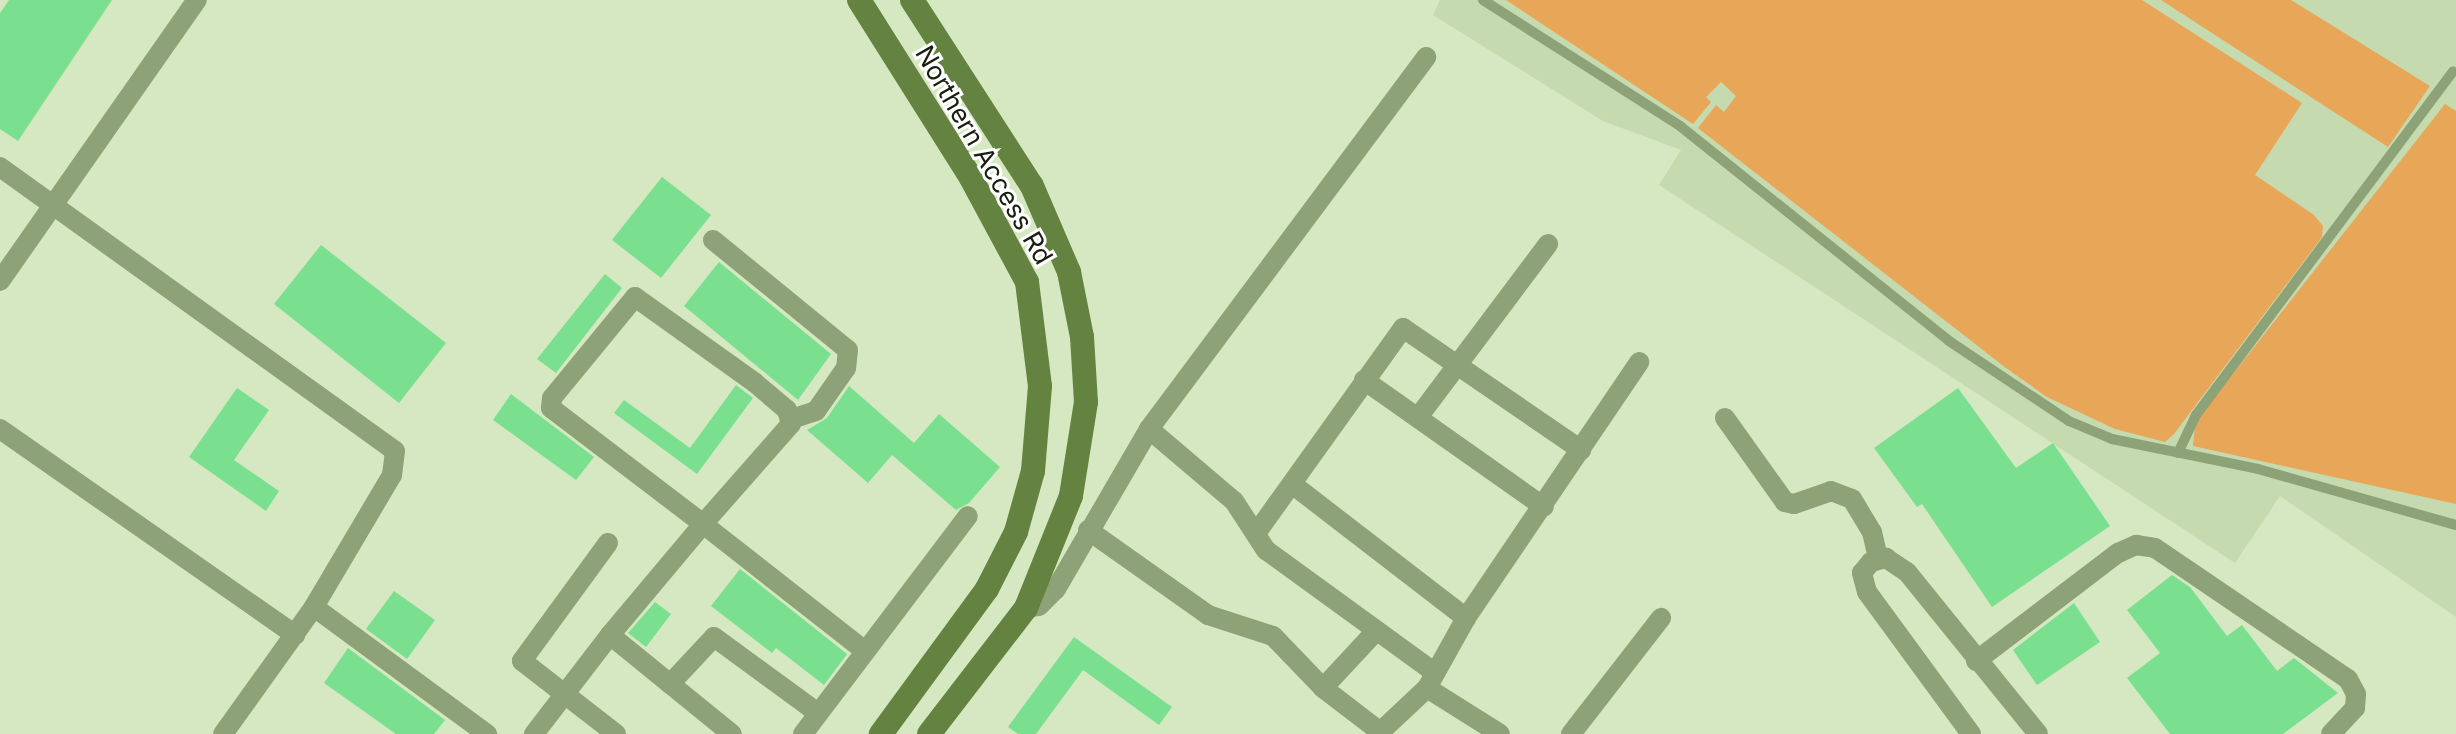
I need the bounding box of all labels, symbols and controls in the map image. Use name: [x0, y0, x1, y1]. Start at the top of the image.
street label: Northern Access Rd: [909, 40, 1059, 270]

